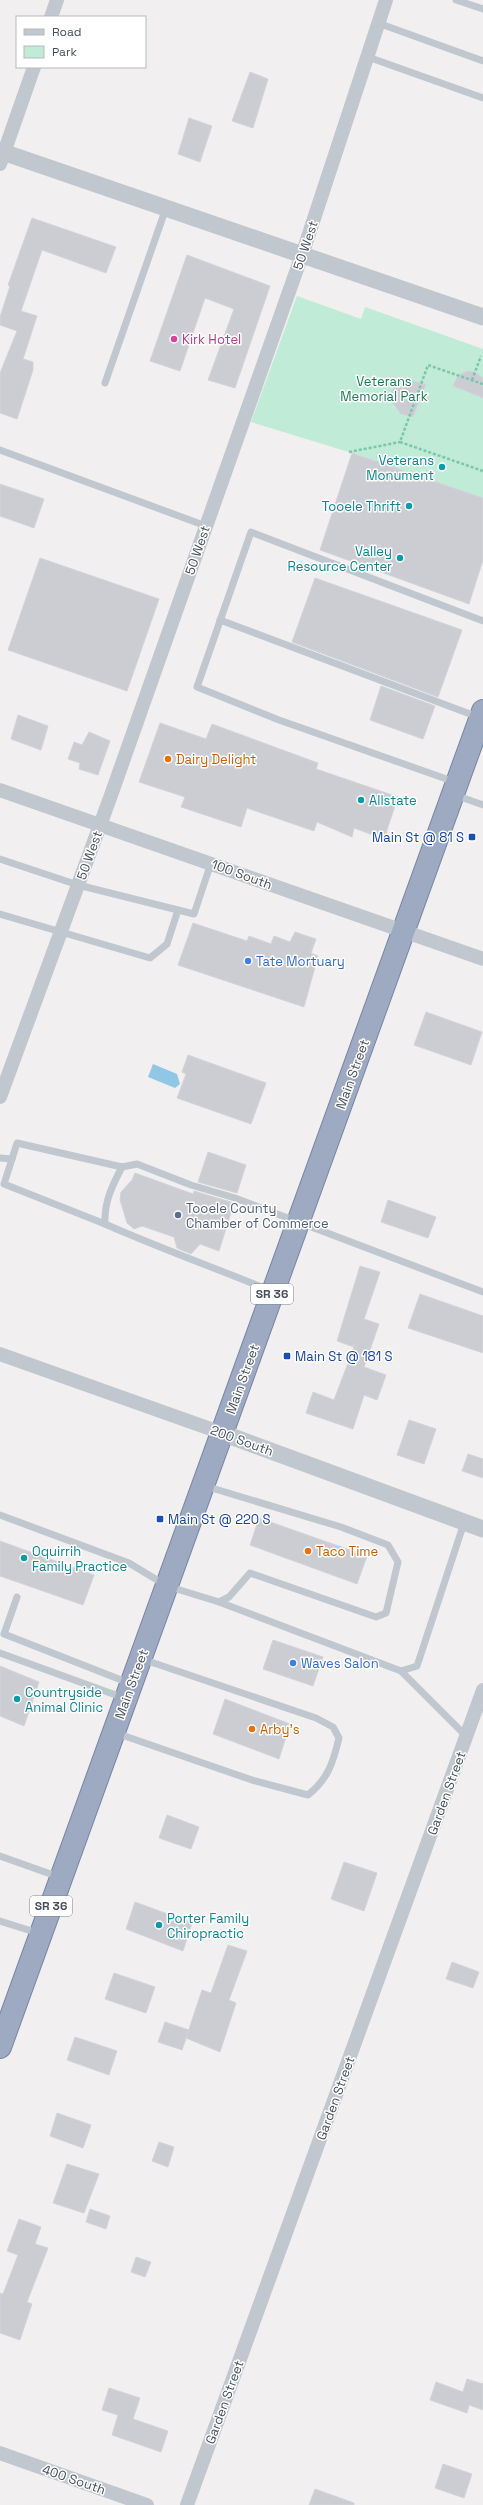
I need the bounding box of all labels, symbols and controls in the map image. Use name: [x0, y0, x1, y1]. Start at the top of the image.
legend: [16, 16, 146, 68]
text: Road: [52, 24, 81, 40]
text: Park: [52, 44, 77, 60]
street label: 50 West: [289, 218, 322, 272]
place label: Kirk Hotel: [182, 331, 241, 348]
marker: Kirk Hotel: [169, 334, 179, 344]
park label: Veterans Memorial Park: [340, 373, 428, 405]
place label: Veterans Monument: [366, 452, 434, 484]
marker: Veterans Monument: [437, 462, 447, 472]
place label: Tooele Thrift: [322, 498, 401, 515]
marker: Tooele Thrift: [404, 501, 414, 511]
street label: 50 West: [181, 523, 214, 577]
place label: Valley Resource Center: [288, 543, 392, 575]
marker: Valley Resource Center: [395, 553, 405, 563]
place label: Dairy Delight: [176, 751, 256, 768]
marker: Dairy Delight: [163, 754, 173, 764]
place label: Allstate: [369, 792, 417, 809]
marker: Allstate: [356, 795, 366, 805]
street label: 50 West: [73, 828, 106, 882]
place label: Main St @ 81 S: [372, 829, 464, 846]
marker: Main St @ 81 S: [467, 832, 477, 842]
street label: 100 South: [209, 856, 274, 893]
place label: Tate Mortuary: [256, 953, 345, 970]
marker: Tate Mortuary: [243, 956, 253, 966]
street label: Main Street: [332, 1037, 373, 1111]
place label: Tooele County Chamber of Commerce: [186, 1200, 329, 1232]
marker: Tooele County Chamber of Commerce: [173, 1210, 183, 1220]
road number: SR 36: [251, 1284, 293, 1304]
street label: Main Street: [222, 1342, 263, 1416]
place label: Main St @ 181 S: [295, 1348, 392, 1365]
marker: Main St @ 181 S: [282, 1351, 292, 1361]
street label: 200 South: [208, 1421, 276, 1460]
place label: Main St @ 220 S: [168, 1511, 271, 1528]
marker: Main St @ 220 S: [155, 1514, 165, 1524]
place label: Oquirrih Family Practice: [32, 1543, 127, 1575]
place label: Taco Time: [316, 1543, 378, 1560]
marker: Taco Time: [303, 1546, 313, 1556]
marker: Oquirrih Family Practice: [19, 1553, 29, 1563]
street label: Main Street: [111, 1647, 152, 1721]
place label: Waves Salon: [301, 1655, 379, 1672]
marker: Waves Salon: [288, 1658, 298, 1668]
place label: Countryside Animal Clinic: [25, 1684, 103, 1716]
marker: Countryside Animal Clinic: [12, 1694, 22, 1704]
place label: Arby's: [260, 1721, 300, 1738]
marker: Arby's: [247, 1724, 257, 1734]
street label: Garden Street: [423, 1749, 469, 1837]
road number: SR 36: [30, 1896, 72, 1916]
place label: Porter Family Chiropractic: [167, 1910, 249, 1942]
marker: Porter Family Chiropractic: [154, 1920, 164, 1930]
street label: Garden Street: [312, 2054, 358, 2142]
street label: Garden Street: [201, 2358, 247, 2446]
street label: 400 South: [40, 2461, 108, 2498]

